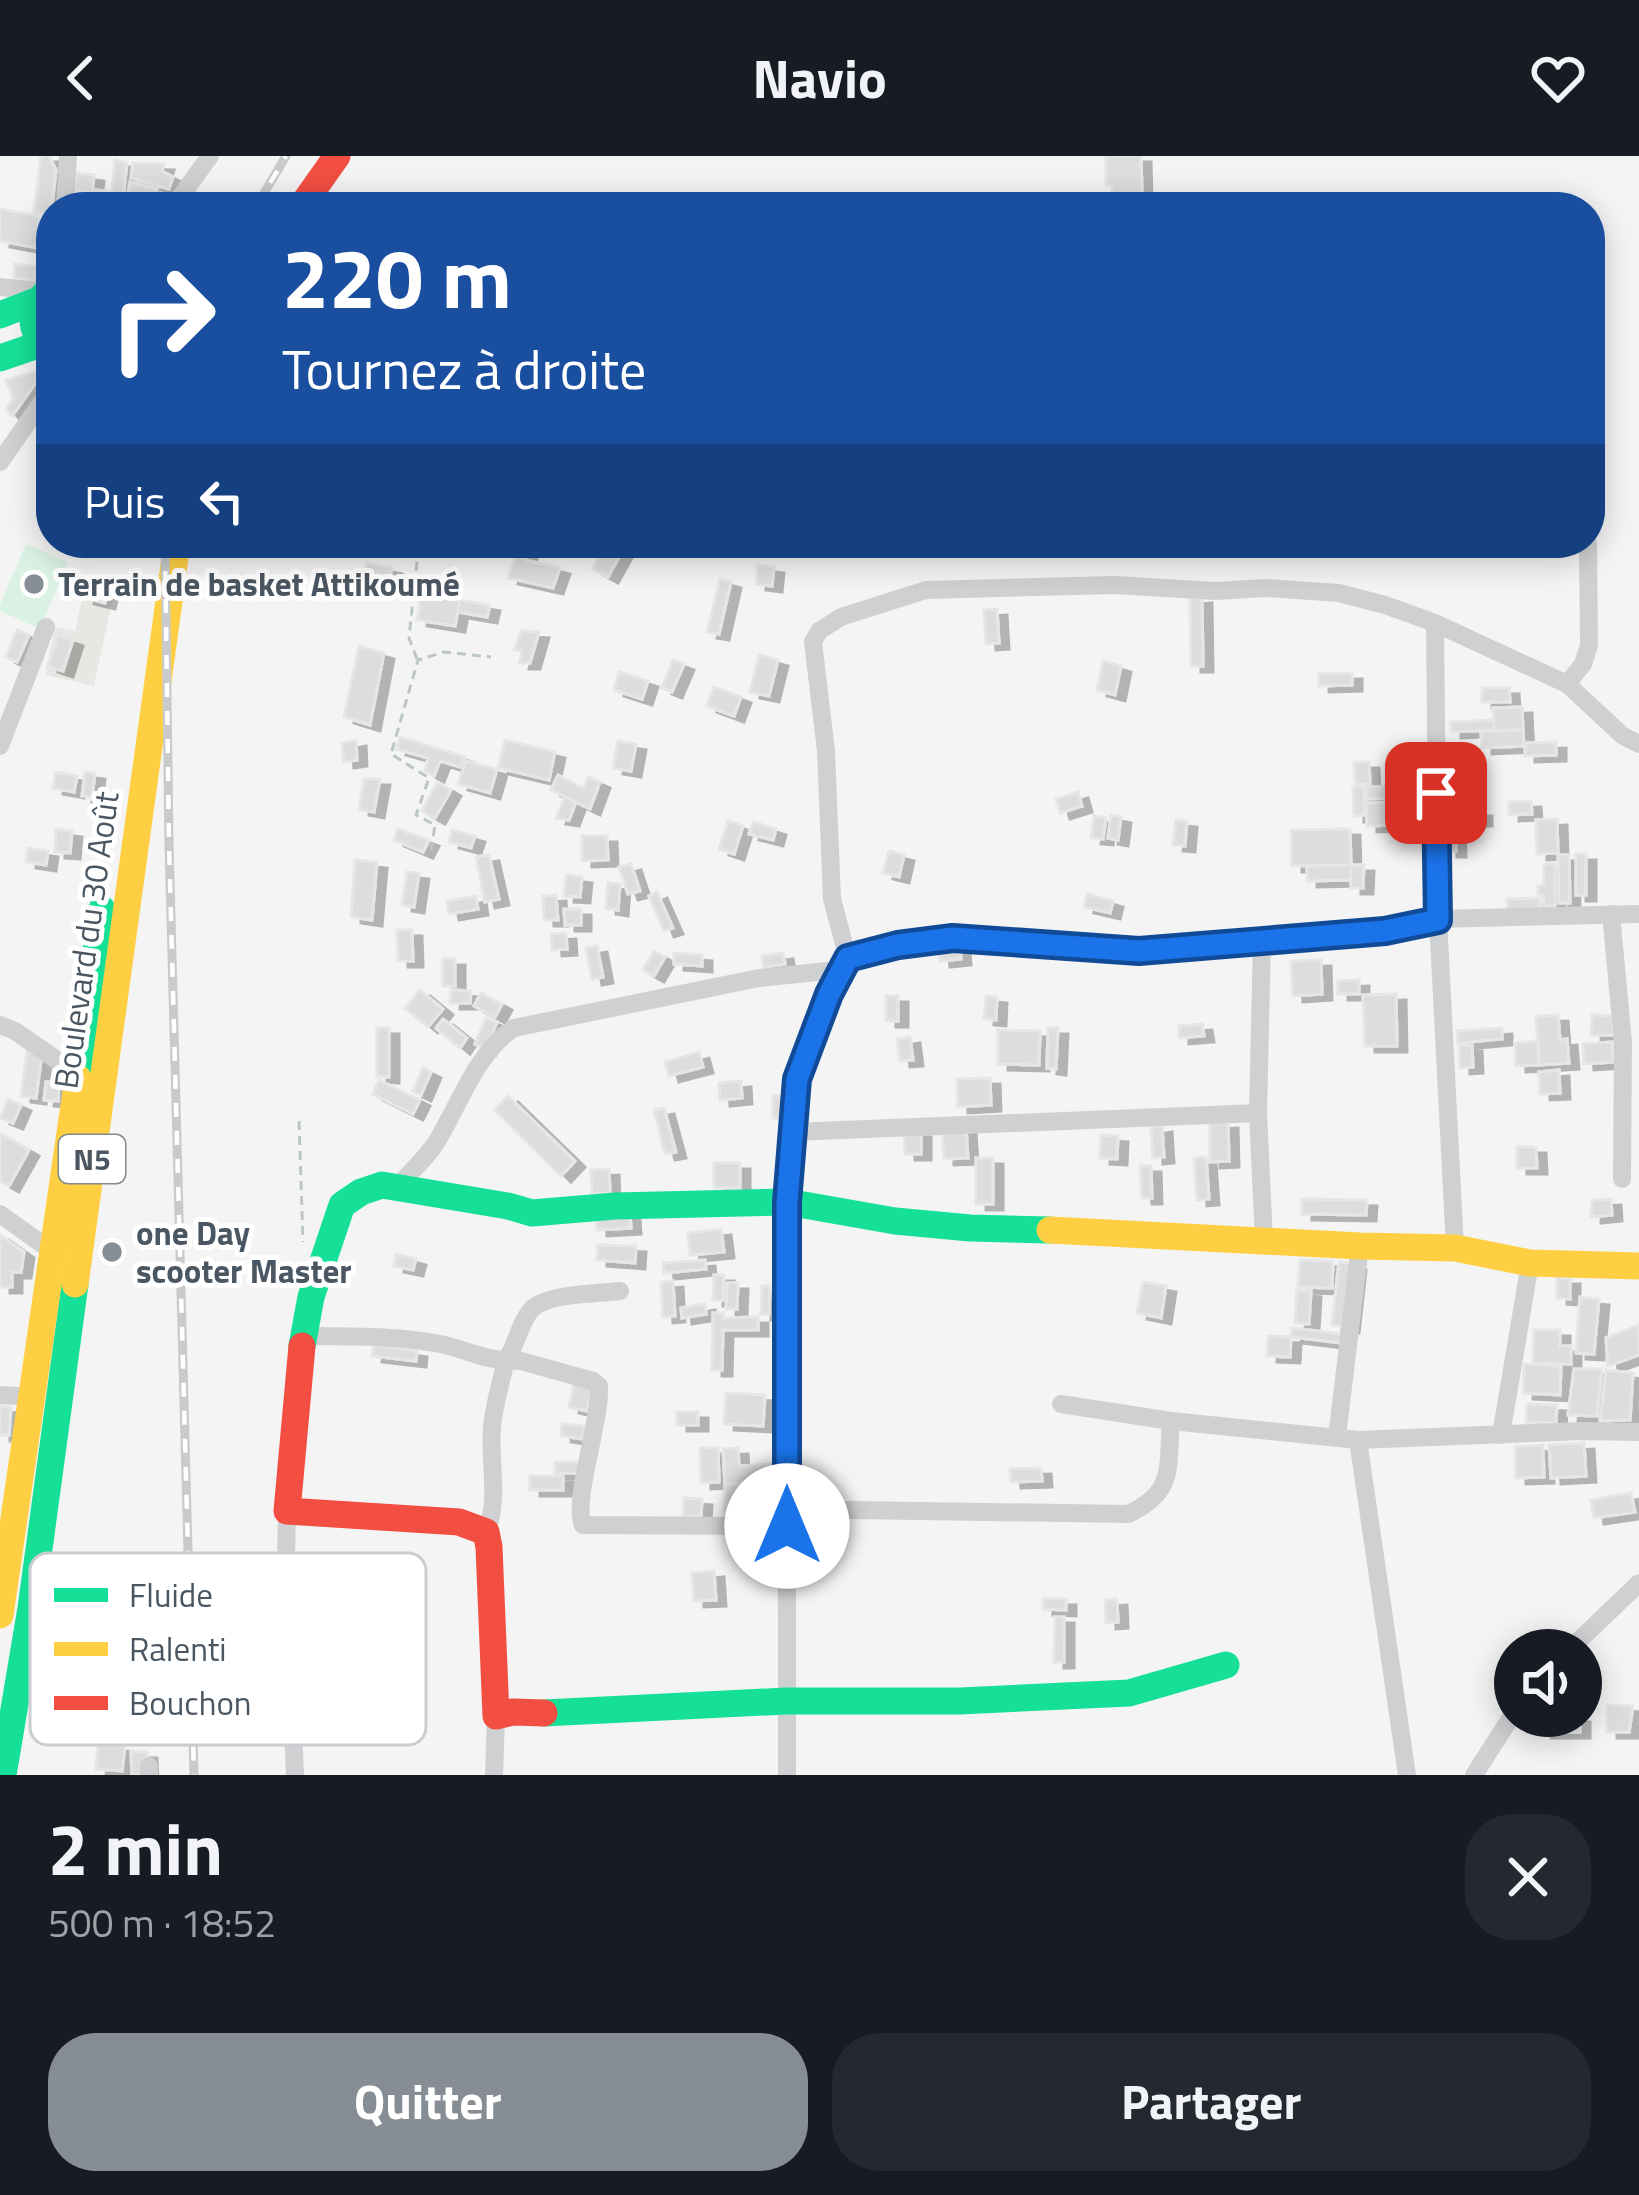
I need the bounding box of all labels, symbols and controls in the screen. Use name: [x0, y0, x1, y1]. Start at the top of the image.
text: Navio: [752, 37, 887, 119]
icon: back: [48, 45, 114, 111]
icon: heart: [1525, 45, 1591, 111]
text: 220 m: [282, 213, 512, 341]
icon: right: [84, 240, 240, 396]
text: Tournez à droite: [282, 328, 646, 410]
text: Puis: [84, 467, 165, 535]
icon: left: [189, 468, 255, 534]
place label: Terrain de basket Attikoumé: [58, 559, 460, 609]
marker: Terrain de basket Attikoumé: [21, 571, 47, 597]
pin: [1385, 742, 1487, 844]
icon: arrive: [1403, 760, 1469, 826]
street label: Boulevard du 30 Août: [40, 788, 132, 1092]
road number: N5: [59, 1135, 125, 1183]
place label: one Day scooter Master: [136, 1208, 352, 1296]
marker: one Day scooter Master: [99, 1239, 125, 1265]
position arrow: [724, 1463, 850, 1589]
legend: [30, 1553, 426, 1745]
text: Fluide: [129, 1570, 213, 1620]
text: Ralenti: [129, 1624, 227, 1674]
map controls: [1494, 1629, 1602, 1737]
button: sound: [1494, 1629, 1602, 1737]
text: Bouchon: [129, 1678, 252, 1728]
text: 2 min: [48, 1793, 223, 1903]
button: close: [1465, 1814, 1591, 1940]
text: 500 m · 18:52: [48, 1893, 276, 1952]
button: Quitter: [48, 2033, 808, 2171]
button: Partager: [832, 2033, 1591, 2171]

